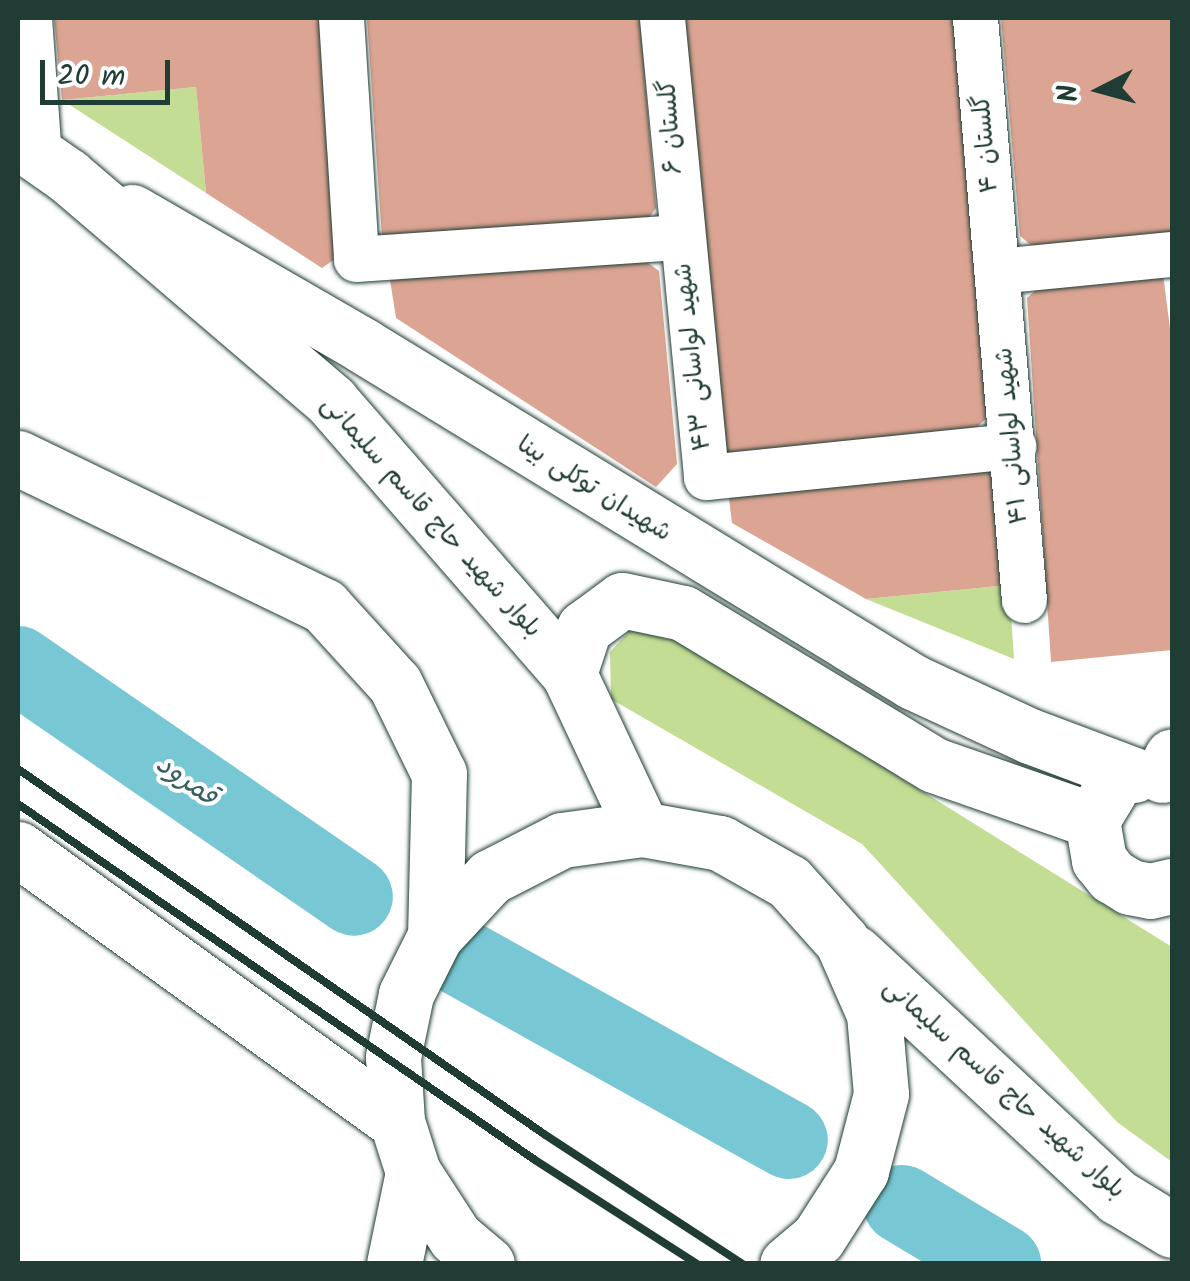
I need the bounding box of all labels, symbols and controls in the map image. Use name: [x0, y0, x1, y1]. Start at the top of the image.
scale bar: [45, 40, 175, 102]
north arrow: [1050, 40, 1150, 140]
text: 20 m: [57, 53, 125, 101]
street label: گلستان ۶: [653, 79, 689, 175]
text: N: [1046, 82, 1093, 104]
street label: گلستان ۴: [967, 94, 1005, 194]
street label: شهید لواسانی ۴۳: [668, 261, 718, 453]
street label: شهید لواسانی ۴۱: [989, 346, 1035, 526]
street label: بلوار شهید حاج قاسم سلیمانی: [314, 390, 548, 644]
street label: شهیدان توکلی بینا: [511, 430, 677, 548]
water label: قمرود: [149, 748, 223, 814]
street label: بلوار شهید حاج قاسم سلیمانی: [877, 972, 1131, 1206]

